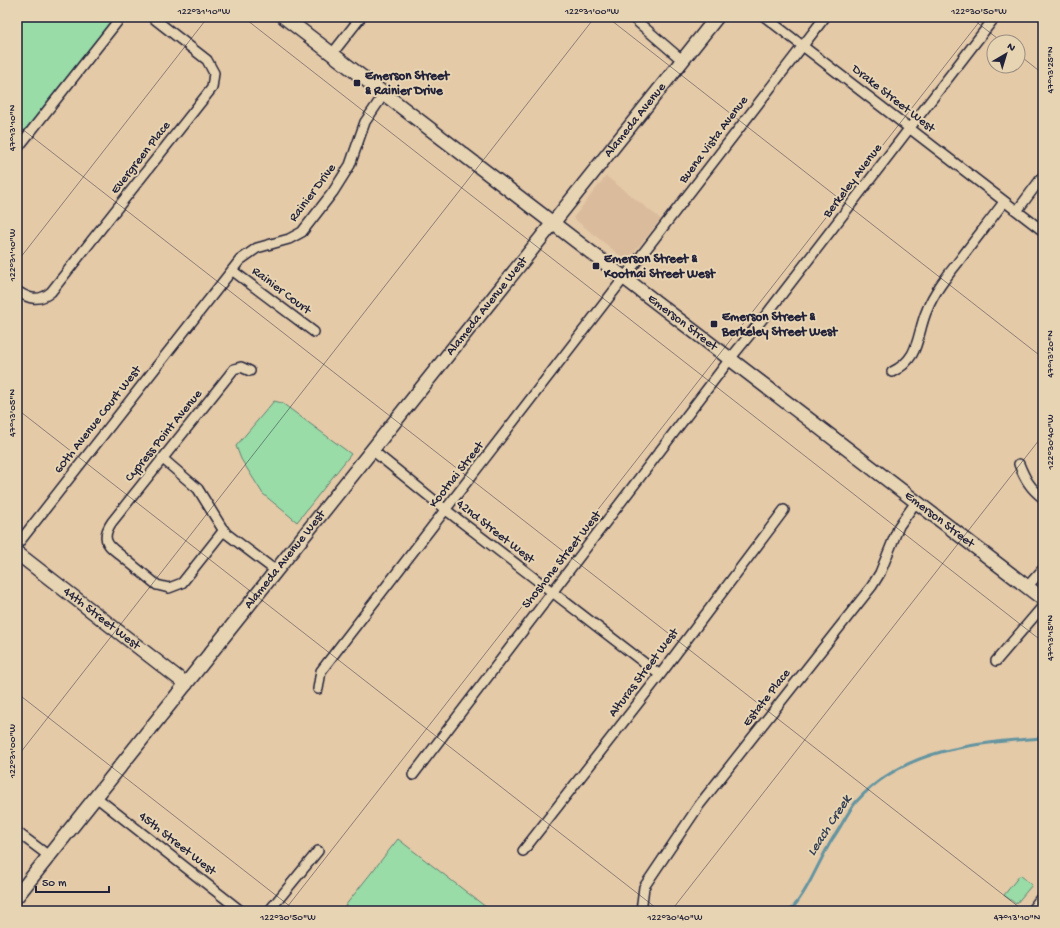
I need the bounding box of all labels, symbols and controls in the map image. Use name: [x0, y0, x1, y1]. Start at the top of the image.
text: 122°31'10"W: [177, 6, 231, 18]
text: 122°31'00"W: [564, 6, 620, 18]
text: 122°30'50"W: [950, 6, 1007, 18]
north arrow: [986, 34, 1026, 74]
text: N: [1004, 41, 1017, 55]
text: 47°13'25"N: [1045, 46, 1057, 94]
street label: Drake Street West: [848, 61, 939, 137]
place label: Emerson Street & Rainier Drive: [365, 69, 451, 99]
marker: Emerson Street & Rainier Drive: [352, 78, 362, 88]
street label: Alameda Avenue: [601, 80, 669, 160]
street label: Buena Vista Avenue: [676, 93, 752, 187]
text: 47°13'10"N: [7, 104, 19, 151]
street label: Evergreen Place: [108, 118, 174, 197]
street label: Berkeley Avenue: [820, 141, 886, 222]
street label: Rainier Drive: [286, 161, 340, 225]
text: 122°31'10"W: [7, 228, 19, 282]
place label: Emerson Street & Kootnai Street West: [603, 252, 717, 282]
street label: Alameda Avenue West: [443, 253, 532, 358]
marker: Emerson Street & Kootnai Street West: [591, 261, 601, 271]
street label: Rainier Court: [249, 264, 315, 319]
street label: Emerson Street: [644, 291, 722, 355]
place label: Emerson Street & Berkeley Street West: [721, 310, 839, 340]
marker: Emerson Street & Berkeley Street West: [709, 319, 719, 329]
text: 47°13'20"N: [1045, 330, 1057, 378]
street label: 60th Avenue Court West: [51, 362, 146, 477]
street label: Cypress Point Avenue: [122, 387, 206, 485]
text: 47°13'05"N: [7, 389, 19, 437]
text: 122°30'40"W: [1045, 414, 1057, 470]
street label: Kootnai Street: [426, 438, 489, 511]
street label: Emerson Street: [902, 488, 979, 552]
street label: 42nd Street West: [453, 497, 538, 568]
street label: Alameda Avenue West: [241, 506, 330, 612]
street label: Shoshone Street West: [519, 507, 606, 612]
street label: 44th Street West: [60, 584, 144, 654]
text: 47°13'15"N: [1045, 614, 1057, 661]
street label: Alturas Street West: [606, 624, 683, 720]
street label: Estate Place: [740, 666, 794, 730]
text: 122°31'00"W: [7, 723, 19, 779]
water label: Leach Creek: [804, 791, 857, 860]
street label: 45th Street West: [135, 809, 220, 880]
scale bar: [36, 868, 109, 894]
text: 50 m: [42, 877, 67, 891]
text: 122°30'50"W: [259, 912, 316, 924]
text: 122°30'40"W: [647, 912, 703, 924]
text: 47°13'10"N: [994, 912, 1041, 924]

